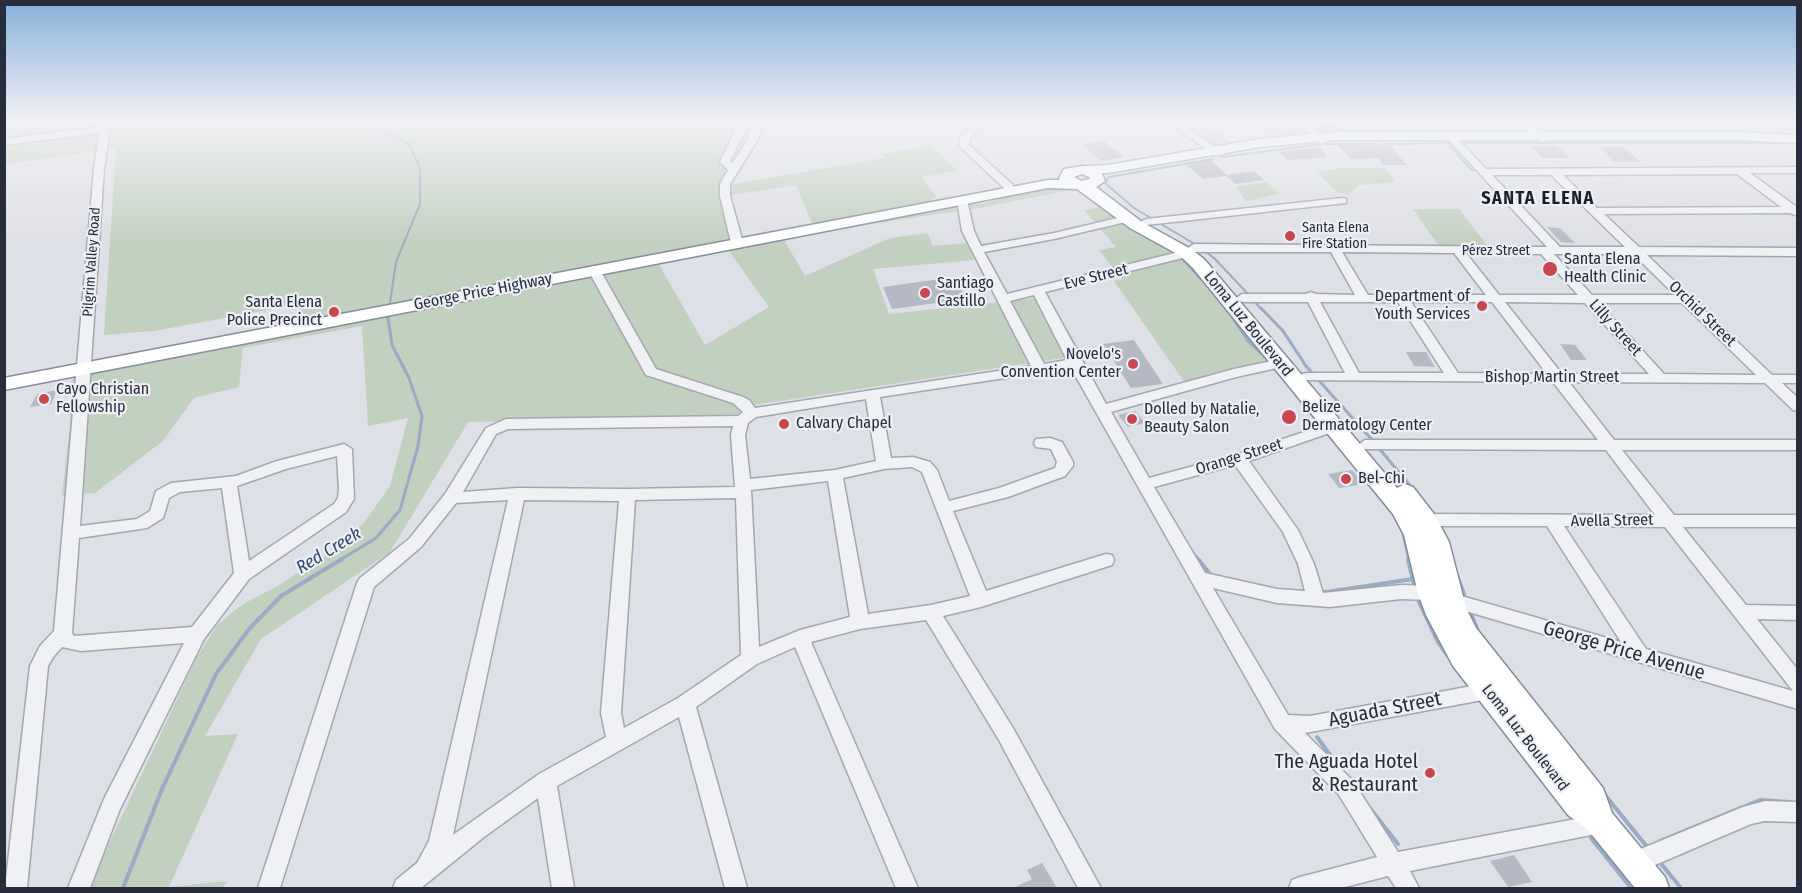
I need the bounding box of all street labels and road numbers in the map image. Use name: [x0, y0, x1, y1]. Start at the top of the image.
street label: Pilgrim Valley Road: [80, 207, 104, 317]
street label: Pérez Street: [1462, 243, 1530, 259]
street label: Eve Street: [1062, 260, 1130, 294]
street label: Loma Luz Boulevard: [1200, 267, 1296, 381]
street label: George Price Highway: [412, 269, 554, 315]
street label: Orchid Street: [1664, 277, 1740, 351]
street label: Lilly Street: [1585, 296, 1645, 360]
street label: Bishop Martin Street: [1485, 368, 1619, 388]
street label: Orange Street: [1193, 435, 1285, 479]
street label: Avella Street: [1570, 511, 1654, 531]
street label: George Price Avenue: [1540, 616, 1708, 686]
street label: Loma Luz Boulevard: [1477, 681, 1573, 795]
street label: Aguada Street: [1327, 687, 1443, 733]

